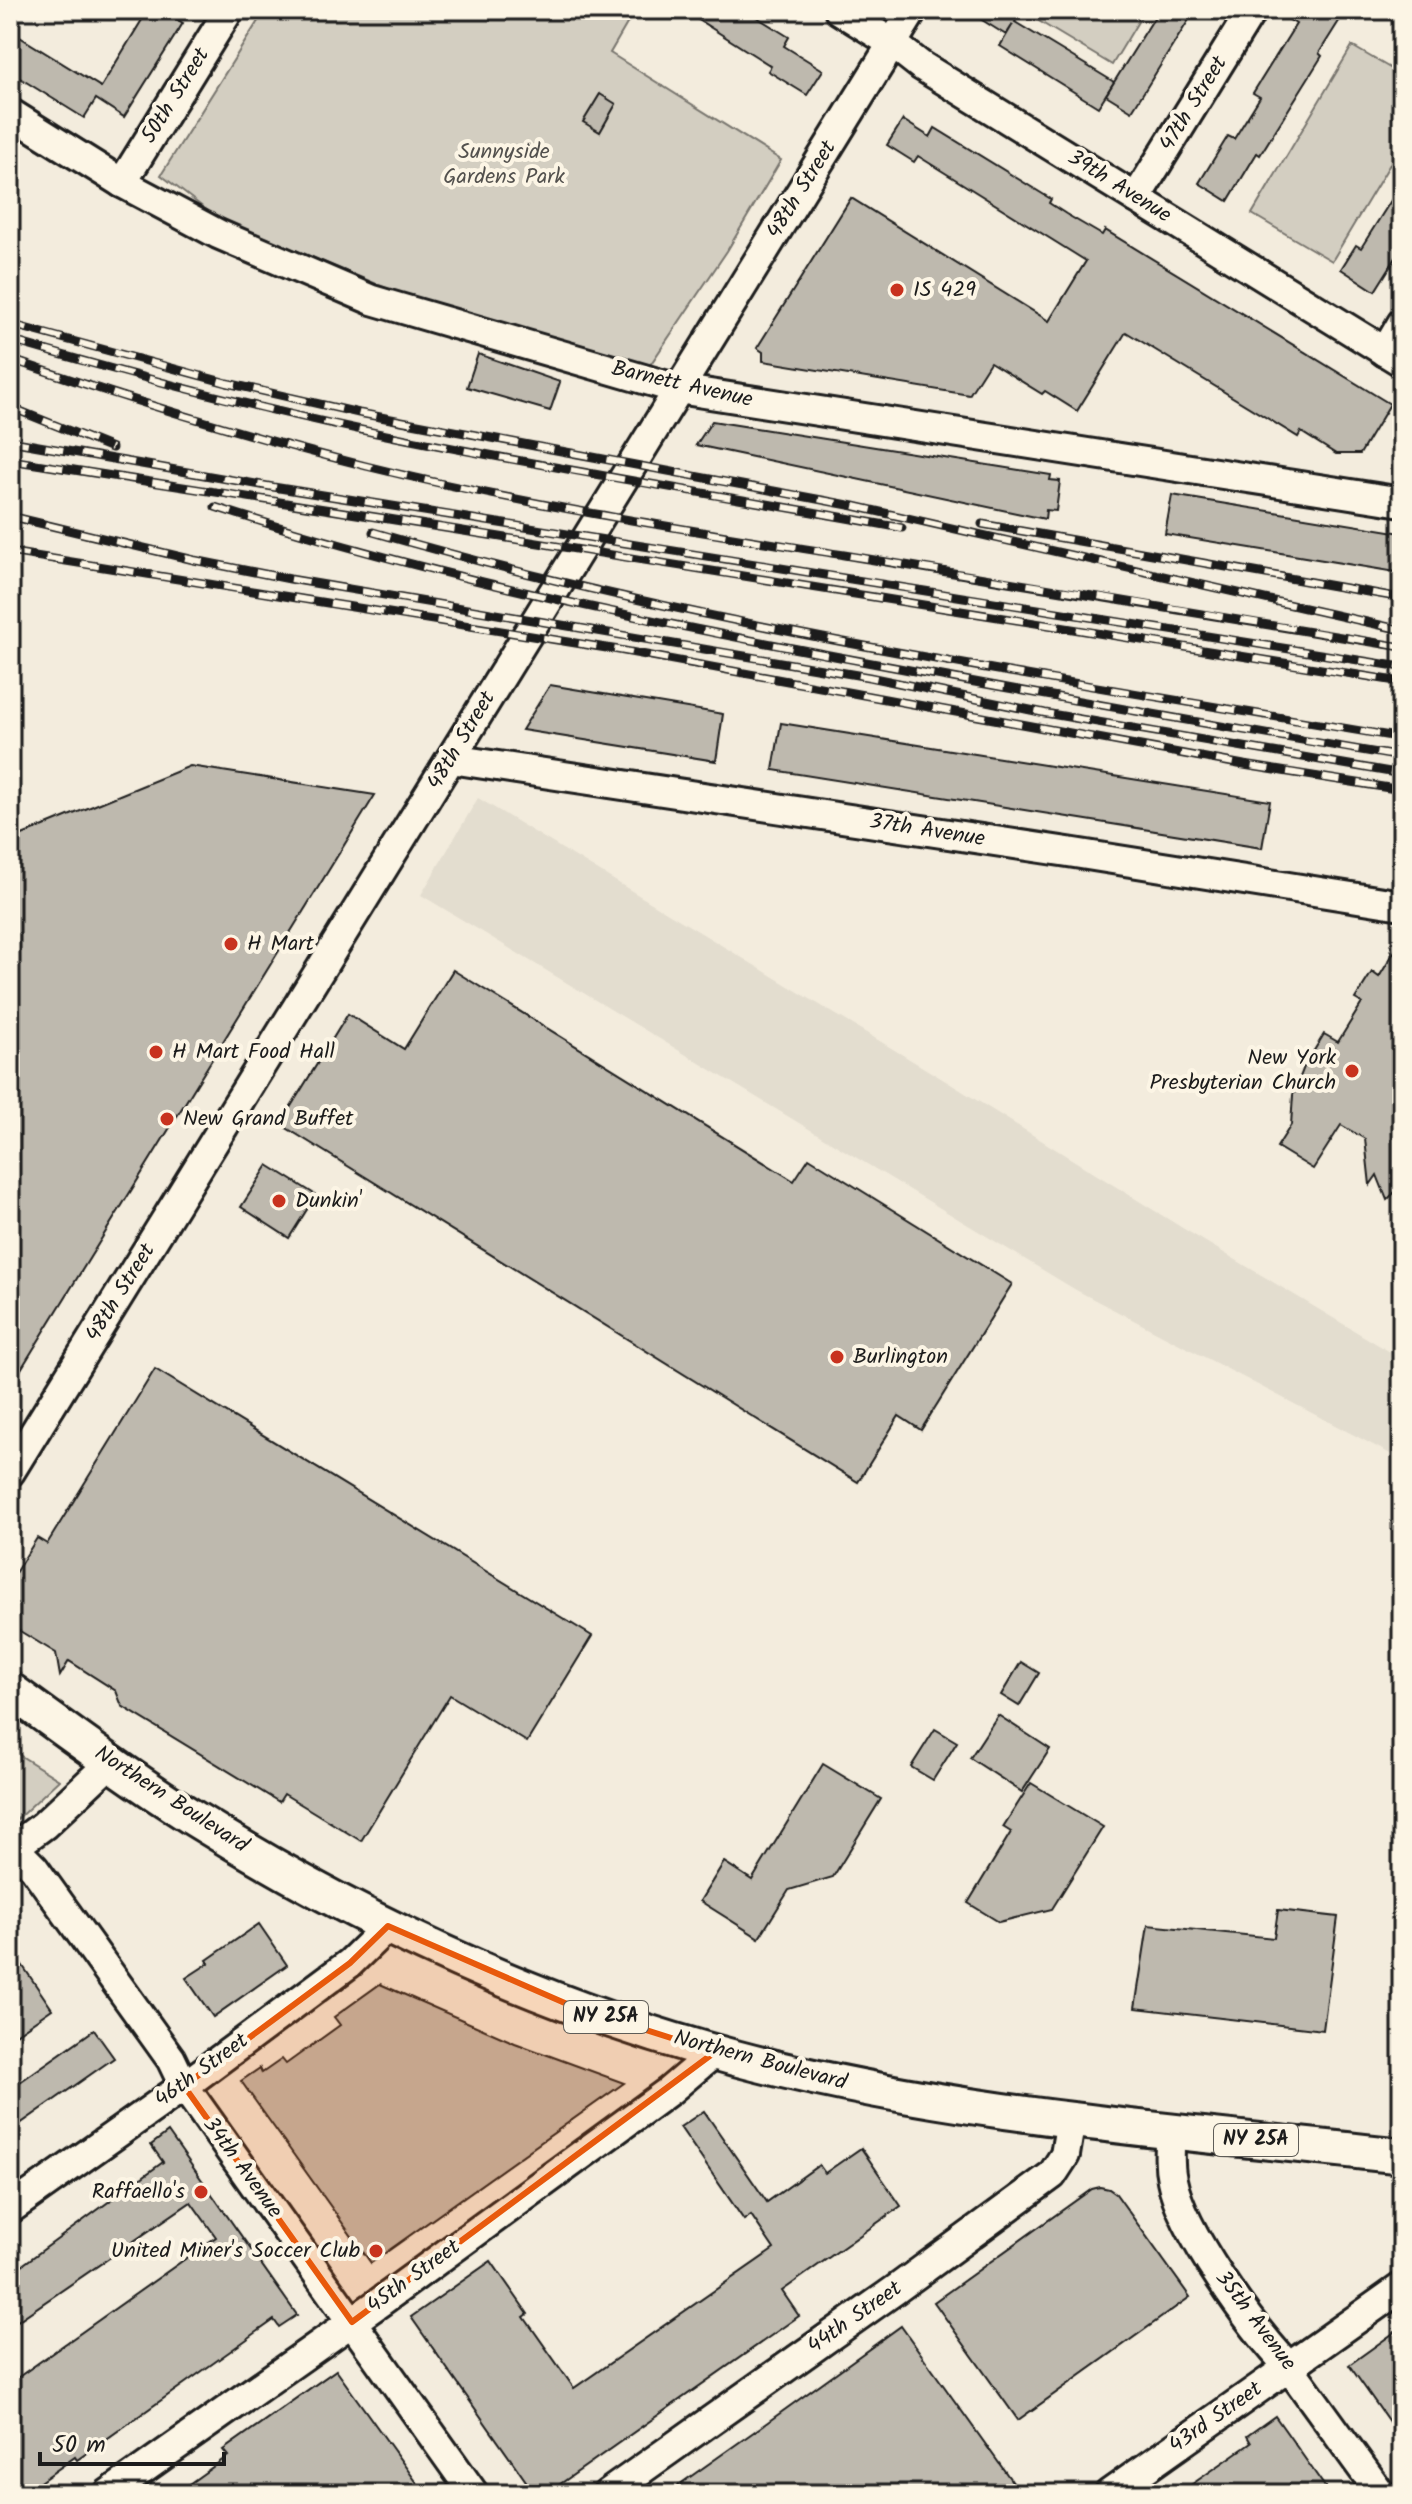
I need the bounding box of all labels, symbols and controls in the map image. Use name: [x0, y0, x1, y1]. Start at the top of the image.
street label: 50th Street: [133, 41, 220, 151]
street label: 47th Street: [1151, 49, 1237, 159]
street label: 48th Street: [758, 134, 846, 246]
park label: Sunnyside Gardens Park: [443, 135, 566, 195]
street label: 39th Avenue: [1060, 141, 1178, 233]
place label: IS 429: [913, 273, 976, 308]
marker: IS 429: [888, 281, 906, 299]
street label: Barnett Avenue: [608, 352, 756, 418]
street label: 48th Street: [419, 684, 506, 797]
street label: 37th Avenue: [867, 805, 987, 857]
place label: H Mart: [247, 927, 315, 962]
marker: H Mart: [222, 935, 240, 953]
place label: H Mart Food Hall: [172, 1035, 336, 1070]
place label: New York Presbyterian Church: [1149, 1041, 1337, 1101]
marker: H Mart Food Hall: [147, 1043, 165, 1061]
marker: New York Presbyterian Church: [1343, 1062, 1361, 1080]
place label: New Grand Buffet: [183, 1102, 354, 1137]
marker: New Grand Buffet: [158, 1110, 176, 1128]
place label: Dunkin': [295, 1184, 363, 1219]
marker: Dunkin': [270, 1192, 288, 1210]
street label: 48th Street: [77, 1237, 165, 1349]
place label: Burlington: [853, 1340, 948, 1375]
marker: Burlington: [828, 1348, 846, 1366]
street label: Northern Boulevard: [87, 1737, 256, 1864]
road number: NY 25A: [564, 2001, 648, 2033]
street label: Northern Boulevard: [670, 2021, 851, 2101]
street label: 46th Street: [148, 2024, 257, 2117]
street label: 34th Avenue: [193, 2110, 291, 2226]
road number: NY 25A: [1214, 2124, 1298, 2156]
place label: Raffaello's: [92, 2175, 186, 2210]
marker: Raffaello's: [192, 2183, 210, 2201]
street label: 45th Street: [360, 2231, 469, 2323]
place label: United Miner's Soccer Club: [111, 2234, 360, 2269]
marker: United Miner's Soccer Club: [367, 2242, 385, 2260]
street label: 35th Avenue: [1205, 2263, 1305, 2379]
street label: 44th Street: [800, 2272, 910, 2364]
street label: 43rd Street: [1162, 2373, 1270, 2463]
scale bar: [40, 2416, 224, 2466]
text: 50 m: [52, 2426, 106, 2465]

